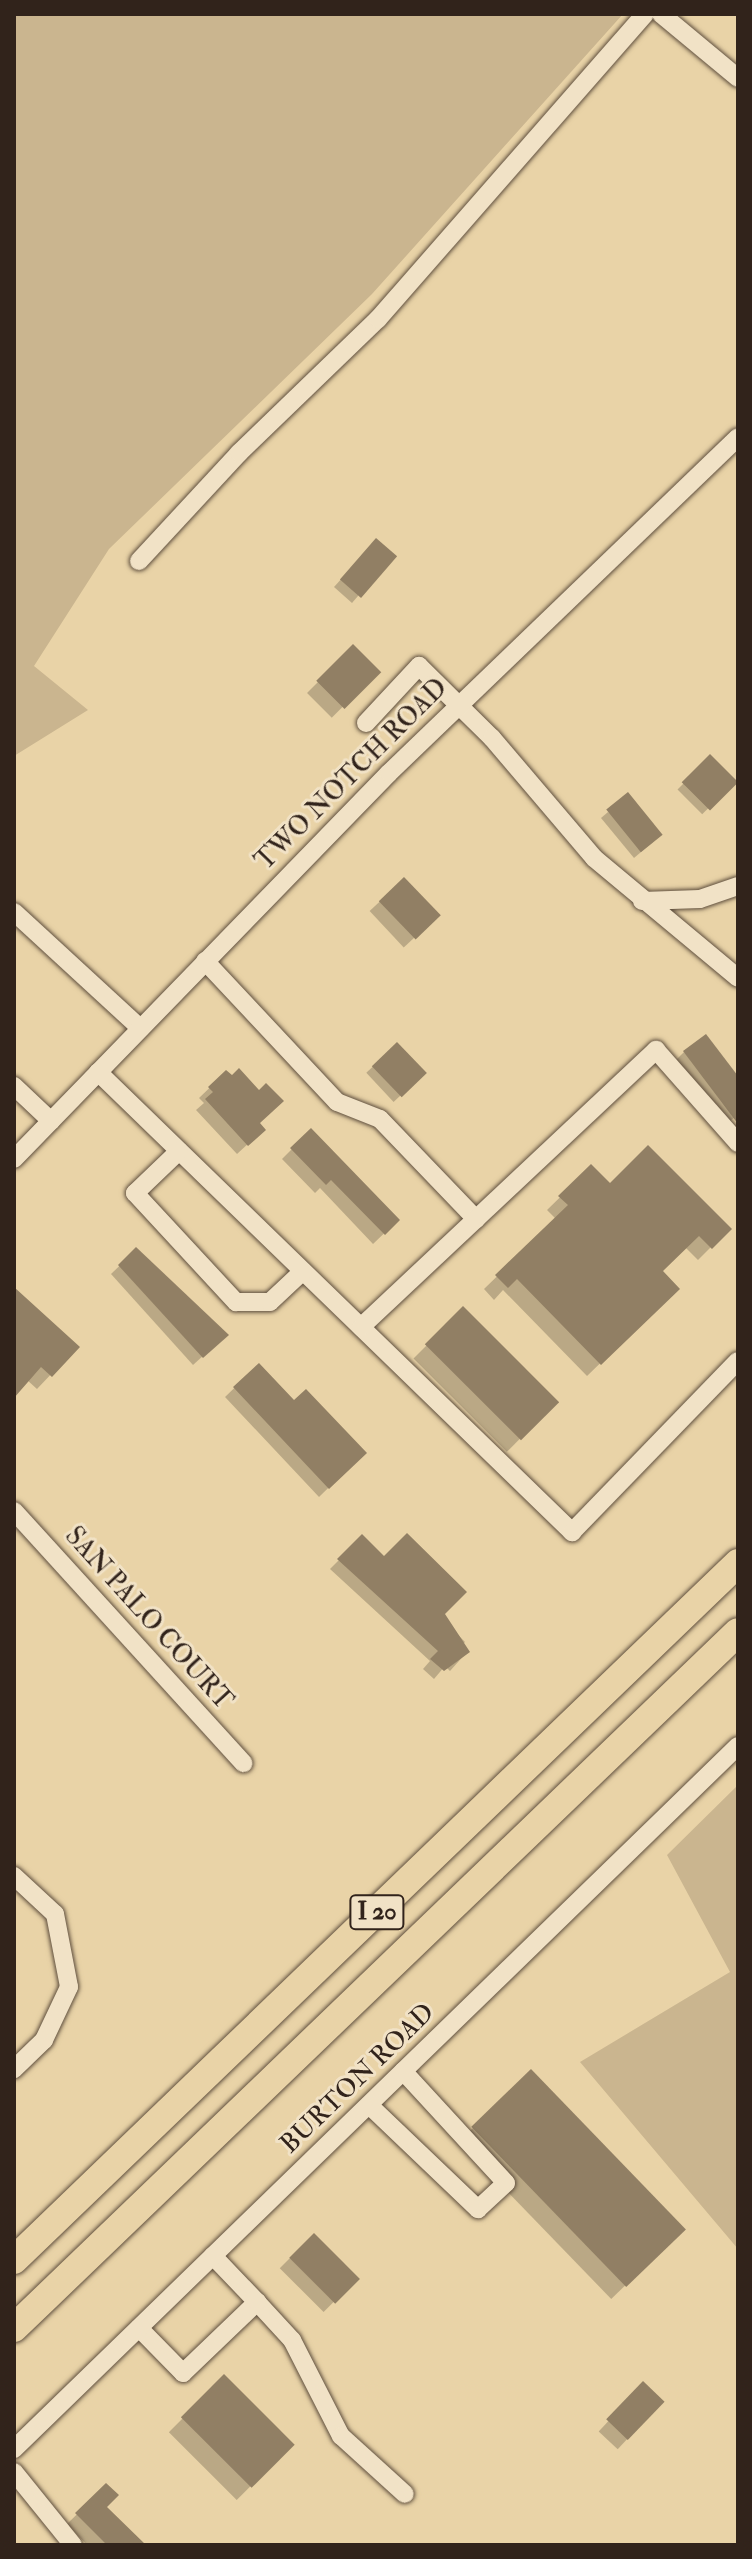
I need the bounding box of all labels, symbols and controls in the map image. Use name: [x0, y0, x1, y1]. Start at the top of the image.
street label: TWO NOTCH ROAD: [250, 673, 454, 877]
street label: SAN PALO COURT: [58, 1521, 238, 1717]
road number: I 20: [349, 1892, 405, 1932]
street label: BURTON ROAD: [274, 1998, 442, 2160]

